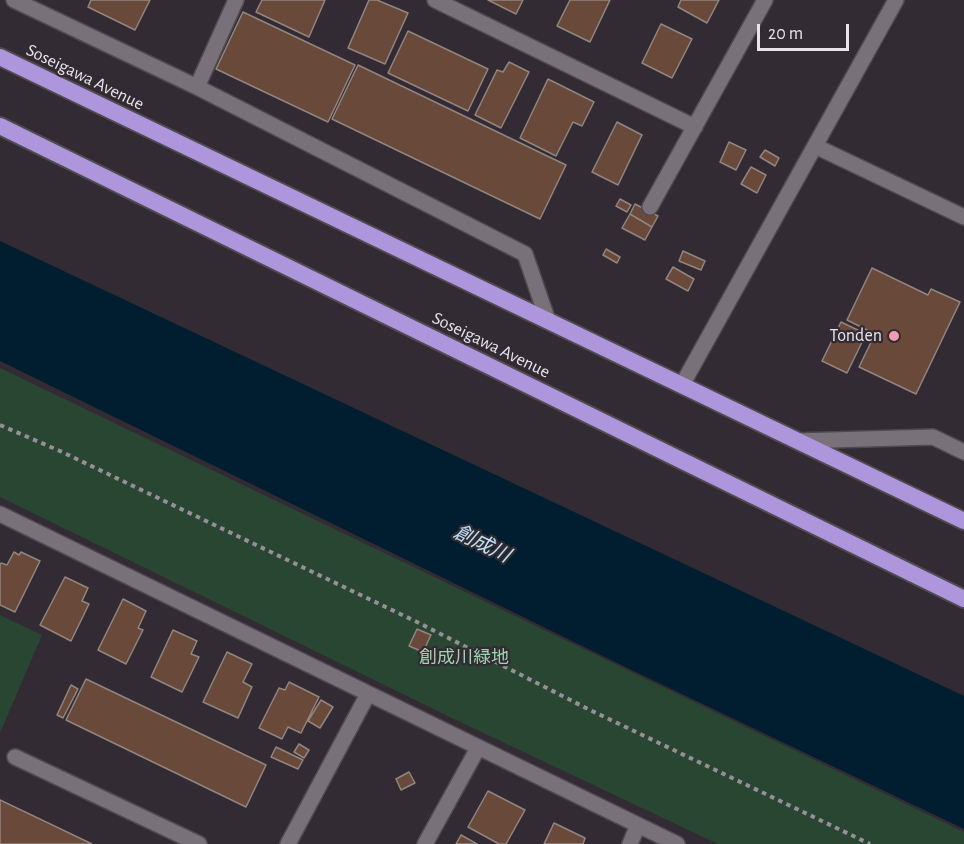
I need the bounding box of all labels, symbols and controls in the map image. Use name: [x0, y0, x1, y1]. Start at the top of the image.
scale bar: [760, 12, 852, 50]
text: 20 m: [768, 25, 803, 43]
street label: Soseigawa Avenue: [23, 39, 147, 115]
street label: Soseigawa Avenue: [429, 307, 553, 383]
place label: Tonden: [830, 325, 882, 347]
marker: Tonden: [887, 329, 901, 343]
water label: 創成川: [450, 520, 514, 568]
park label: 創成川緑地: [419, 647, 509, 669]

